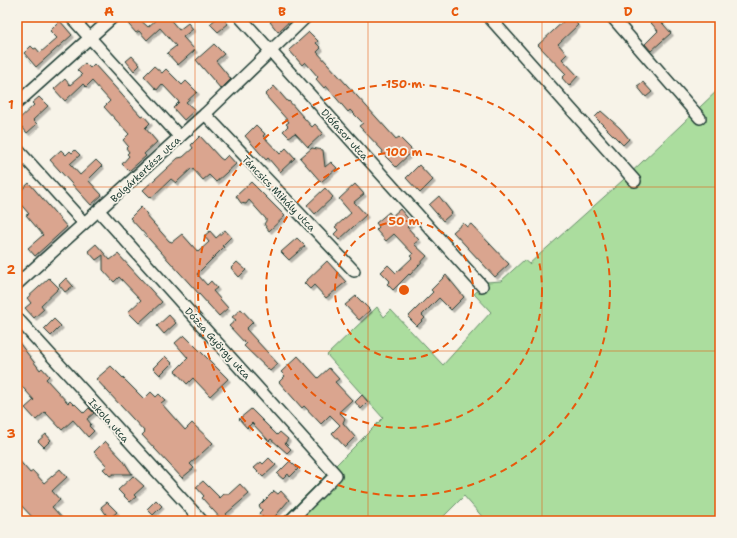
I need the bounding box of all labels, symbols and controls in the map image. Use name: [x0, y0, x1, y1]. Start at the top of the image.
text: A: [104, 3, 114, 20]
text: B: [278, 3, 286, 20]
text: C: [451, 3, 459, 20]
text: D: [623, 3, 633, 20]
text: 150 m: [386, 76, 422, 92]
text: 1: [8, 96, 14, 113]
street label: Diófasor utca: [318, 106, 372, 163]
street label: Bolgárkertész utca: [108, 133, 184, 205]
text: 100 m: [386, 144, 423, 160]
street label: Táncsics Mihály utca: [239, 153, 319, 235]
text: 50 m: [389, 213, 420, 229]
text: 2: [6, 261, 16, 278]
centre of rings: [397, 283, 411, 297]
street label: Dózsa György utca: [182, 305, 254, 383]
street label: Iskola utca: [85, 396, 132, 446]
text: 3: [6, 425, 16, 442]

